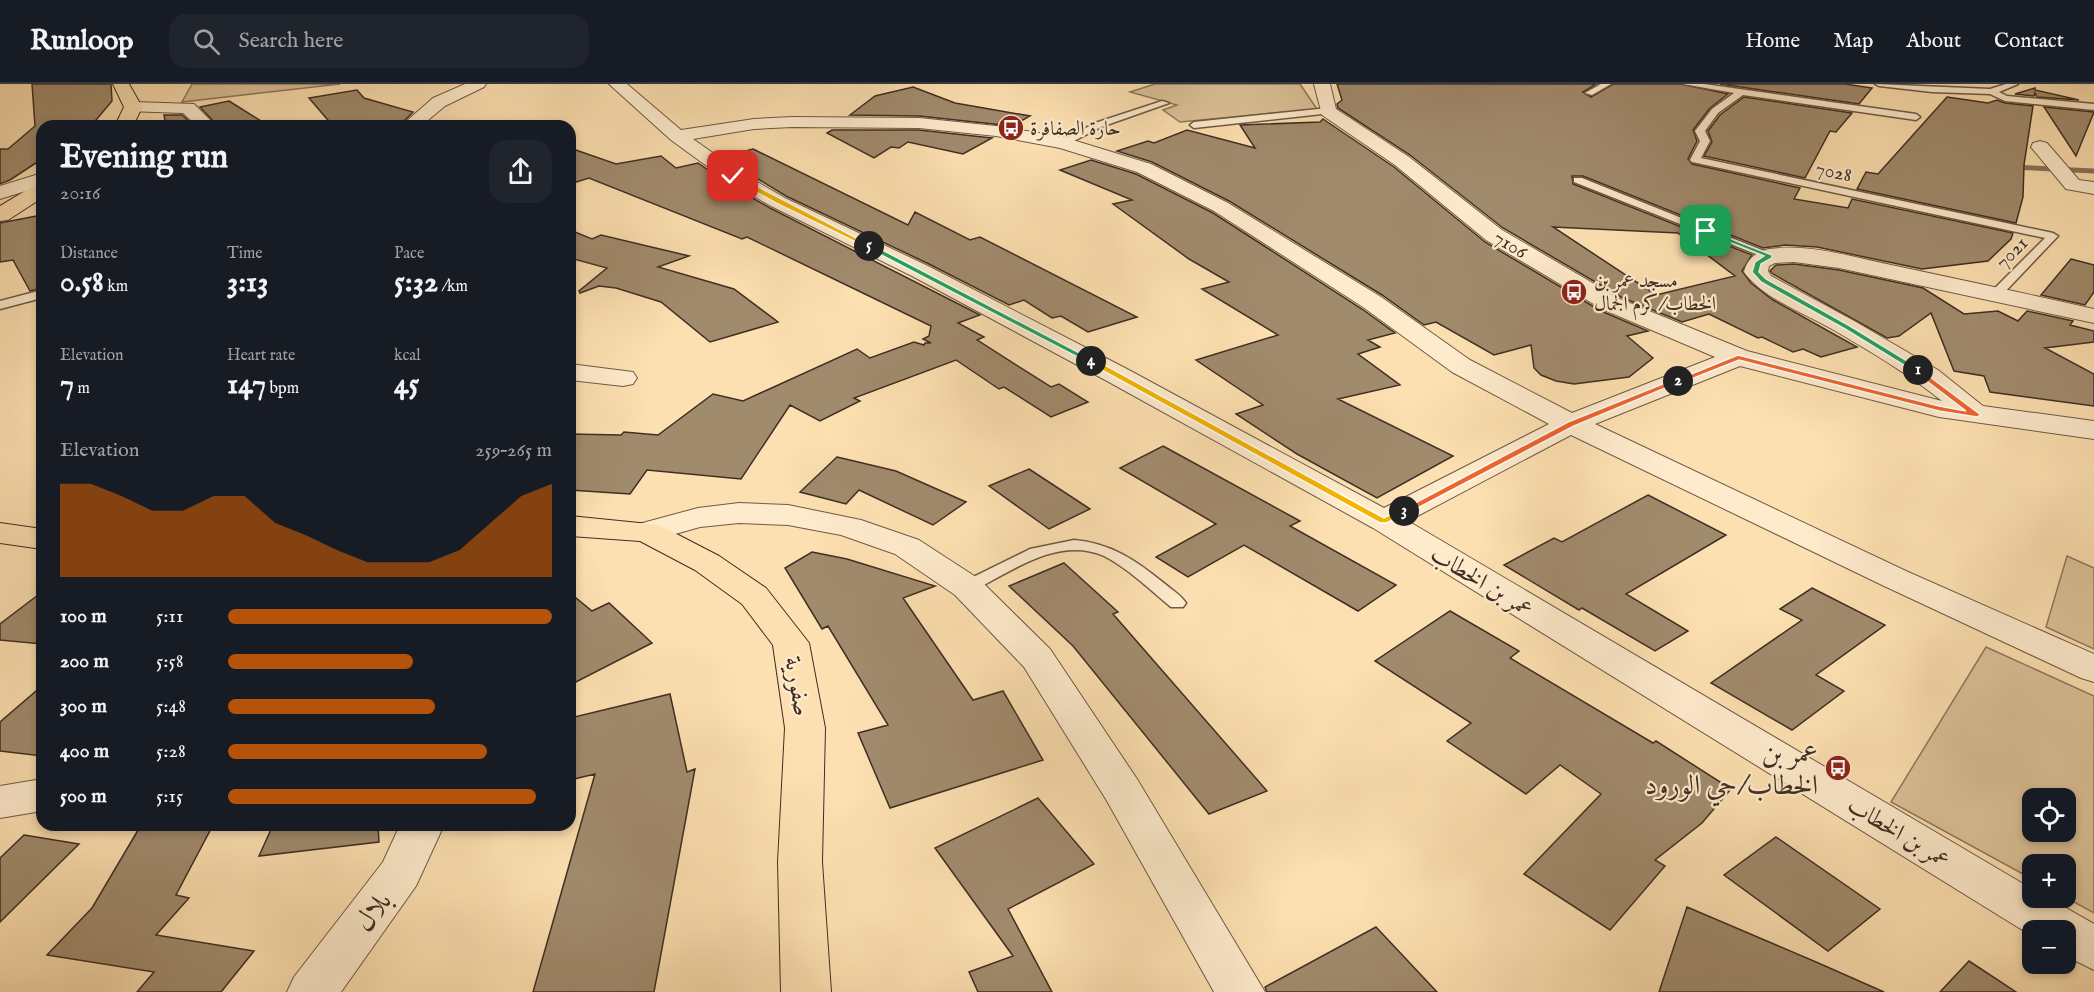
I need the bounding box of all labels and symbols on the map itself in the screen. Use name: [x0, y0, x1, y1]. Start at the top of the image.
bus stop icon: حارة الصفافرة: [996, 113, 1026, 143]
place label: حارة الصفافرة: [1030, 117, 1121, 142]
pin: [707, 150, 758, 201]
street label: 7028: [1813, 156, 1854, 188]
pin: [1680, 205, 1731, 256]
street label: 7106: [1489, 225, 1532, 265]
pin: 5: [854, 231, 884, 261]
street label: 7021: [1990, 231, 2034, 275]
place label: مسجد عمر بن الخطاب/كرم الجمال: [1594, 269, 1716, 321]
bus stop icon: مسجد عمر بن الخطاب/كرم الجمال: [1559, 277, 1589, 307]
pin: 4: [1076, 346, 1106, 376]
pin: 1: [1903, 355, 1933, 385]
pin: 2: [1663, 366, 1693, 396]
pin: 3: [1389, 496, 1419, 526]
street label: عمر بن الخطاب: [1424, 539, 1538, 625]
street label: صفورية: [776, 654, 817, 719]
place label: عمر بن الخطاب/حي الورود: [1645, 737, 1818, 807]
bus stop icon: عمر بن الخطاب/حي الورود: [1823, 753, 1853, 783]
street label: عمر بن الخطاب: [1841, 790, 1955, 876]
street label: بلال: [348, 885, 400, 940]

